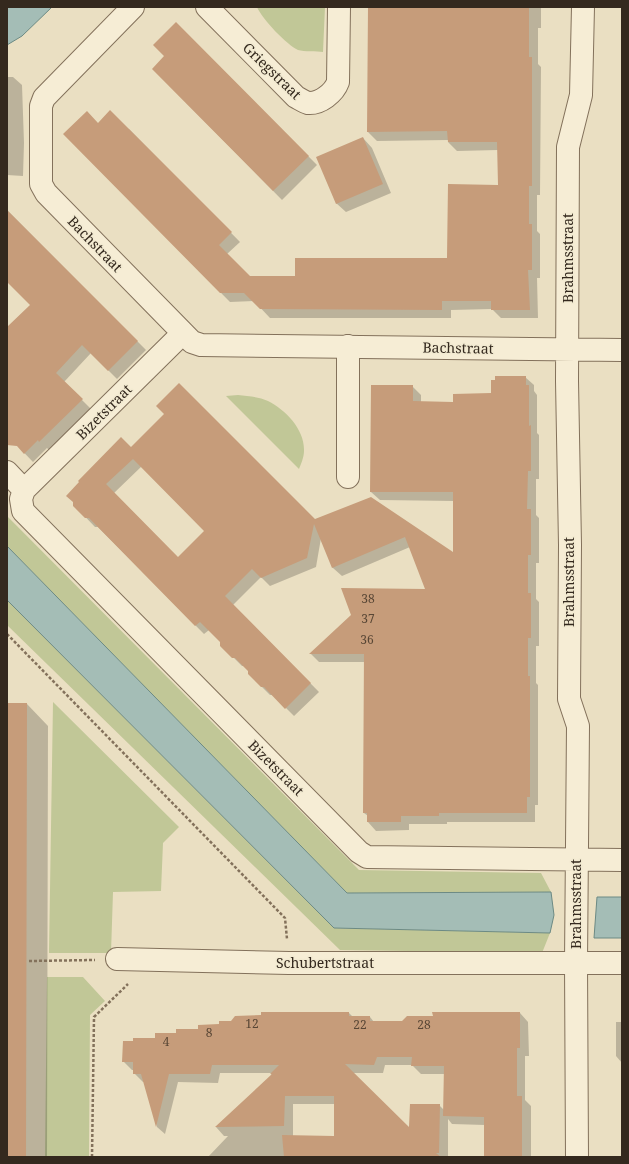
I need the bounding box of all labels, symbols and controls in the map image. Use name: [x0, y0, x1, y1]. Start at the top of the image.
street label: Griegstraat: [239, 38, 306, 103]
street label: Bachstraat: [64, 211, 127, 276]
street label: Brahmsstraat: [558, 213, 577, 303]
street label: Bachstraat: [422, 337, 494, 358]
street label: Bizetstraat: [72, 380, 136, 444]
street label: Brahmsstraat: [559, 537, 578, 627]
house number: 38: [361, 590, 375, 607]
house number: 37: [361, 610, 375, 627]
house number: 36: [360, 631, 374, 648]
street label: Bizetstraat: [244, 736, 308, 800]
street label: Brahmsstraat: [566, 859, 585, 949]
street label: Schubertstraat: [276, 953, 374, 972]
house number: 12: [245, 1015, 259, 1032]
house number: 22: [353, 1016, 367, 1033]
house number: 28: [417, 1016, 431, 1033]
house number: 8: [206, 1024, 213, 1041]
house number: 4: [163, 1033, 170, 1050]

